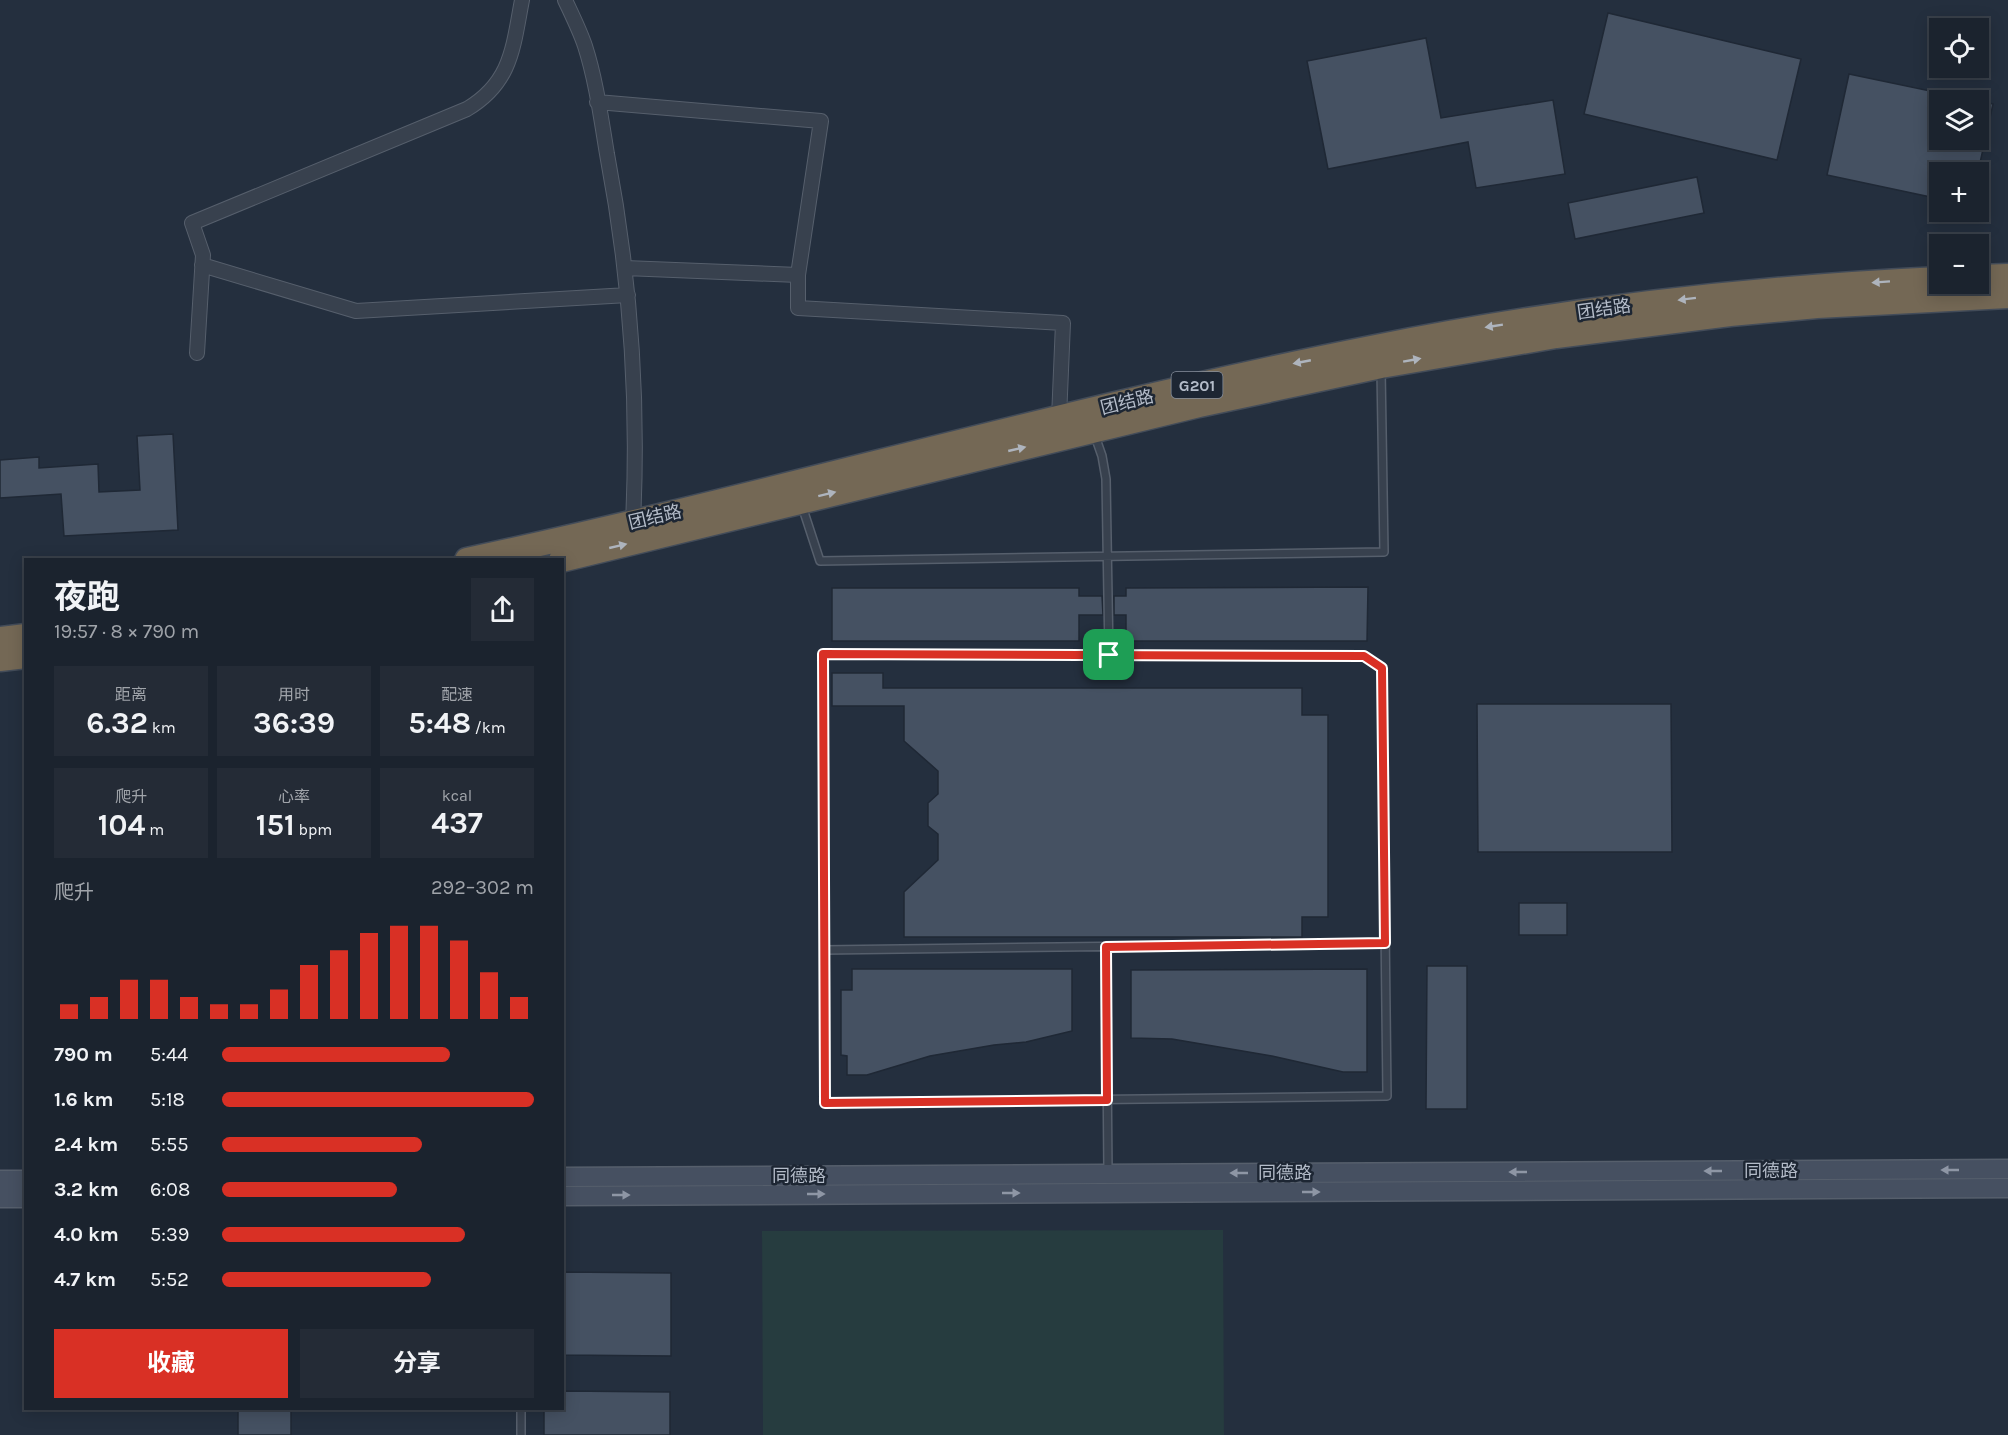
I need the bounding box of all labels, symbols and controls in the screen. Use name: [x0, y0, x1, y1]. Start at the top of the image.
map controls: [1929, 18, 1989, 294]
button: locate: [1929, 18, 1989, 78]
button: layers: [1929, 90, 1989, 150]
button: +: [1929, 162, 1989, 222]
button: −: [1929, 234, 1989, 294]
one-way arrow: [1872, 277, 1891, 287]
street label: 团结路: [1576, 294, 1632, 324]
one-way arrow: [1677, 294, 1696, 304]
one-way arrow: [1484, 322, 1503, 331]
one-way arrow: [1403, 356, 1422, 365]
one-way arrow: [1293, 357, 1311, 367]
road number: G201: [1172, 372, 1222, 398]
street label: 团结路: [1098, 385, 1156, 419]
one-way arrow: [1008, 443, 1026, 453]
one-way arrow: [818, 489, 837, 499]
street label: 团结路: [626, 500, 684, 534]
one-way arrow: [609, 541, 627, 551]
text: 夜跑: [54, 578, 120, 616]
button: share: [471, 578, 534, 641]
text: 19:57 · 8 × 790 m: [54, 620, 199, 643]
pin: [1083, 629, 1134, 680]
icon: arrive: [1092, 638, 1125, 671]
text: 距离: [115, 685, 147, 704]
text: 用时: [278, 685, 310, 704]
text: 配速: [441, 685, 473, 704]
text: 6.32: [86, 705, 148, 741]
text: 36:39: [253, 705, 335, 741]
text: 5:48: [408, 705, 471, 741]
text: km: [148, 718, 176, 737]
text: /km: [471, 718, 506, 737]
text: kcal: [442, 786, 472, 805]
text: 爬升: [115, 787, 147, 806]
text: 心率: [278, 787, 310, 806]
text: 437: [431, 805, 483, 841]
text: 104: [98, 807, 145, 843]
text: 151: [256, 807, 295, 843]
text: m: [145, 820, 164, 839]
text: bpm: [295, 820, 332, 839]
text: 292–302 m: [431, 876, 534, 899]
text: 爬升: [54, 881, 94, 904]
text: 790 m: [54, 1043, 113, 1066]
text: 5:44: [150, 1043, 188, 1066]
text: 1.6 km: [54, 1088, 113, 1111]
text: 5:18: [150, 1088, 185, 1111]
text: 2.4 km: [54, 1133, 118, 1156]
text: 5:55: [150, 1133, 188, 1156]
street label: 同德路: [1744, 1160, 1798, 1182]
street label: 同德路: [1258, 1162, 1312, 1184]
street label: 同德路: [772, 1165, 826, 1187]
one-way arrow: [1940, 1165, 1959, 1175]
one-way arrow: [1703, 1166, 1722, 1176]
one-way arrow: [1508, 1167, 1527, 1177]
one-way arrow: [1229, 1168, 1248, 1178]
text: 3.2 km: [54, 1178, 119, 1201]
text: 6:08: [150, 1178, 190, 1201]
one-way arrow: [1301, 1187, 1320, 1197]
one-way arrow: [1001, 1188, 1020, 1198]
one-way arrow: [806, 1189, 825, 1199]
one-way arrow: [611, 1190, 630, 1200]
text: 4.0 km: [54, 1223, 119, 1246]
text: 5:39: [150, 1223, 189, 1246]
text: 4.7 km: [54, 1268, 116, 1291]
text: 5:52: [150, 1268, 189, 1291]
button: 收藏: [54, 1329, 288, 1398]
button: 分享: [300, 1329, 534, 1398]

